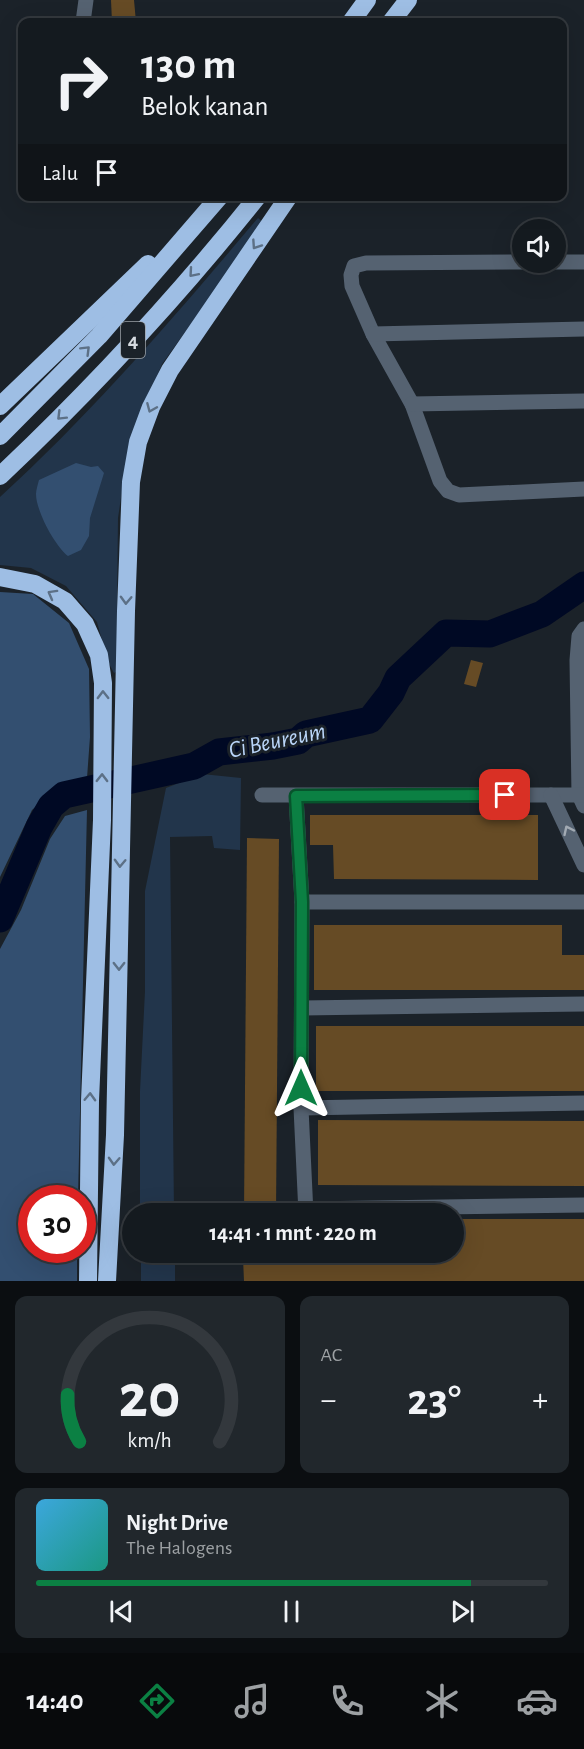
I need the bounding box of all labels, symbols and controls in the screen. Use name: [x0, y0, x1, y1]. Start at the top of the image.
icon: right: [42, 42, 120, 120]
text: 130 m: [141, 44, 236, 86]
text: Belok kanan: [141, 93, 268, 120]
icon: arrive: [90, 156, 123, 189]
text: Lalu: [42, 162, 78, 184]
map controls: [512, 219, 566, 273]
button: sound: [512, 219, 566, 273]
one-way arrow: [252, 238, 263, 249]
one-way arrow: [189, 267, 200, 277]
road number: 4: [121, 322, 145, 358]
one-way arrow: [78, 347, 89, 358]
one-way arrow: [146, 402, 158, 413]
one-way arrow: [57, 409, 68, 420]
one-way arrow: [48, 590, 58, 601]
one-way arrow: [120, 596, 133, 605]
one-way arrow: [97, 691, 109, 700]
water label: Ci Beureum: [227, 719, 328, 763]
pin: [479, 769, 530, 820]
one-way arrow: [96, 773, 109, 782]
icon: arrive: [488, 778, 521, 811]
one-way arrow: [563, 826, 575, 837]
one-way arrow: [114, 858, 127, 867]
one-way arrow: [113, 961, 125, 970]
position arrow: [269, 1056, 333, 1120]
one-way arrow: [84, 1092, 96, 1101]
one-way arrow: [107, 1156, 120, 1165]
speed limit sign: 30: [18, 1185, 96, 1263]
text: 14:41 · 1 mnt · 220 m: [209, 1222, 377, 1244]
text: AC: [321, 1345, 342, 1365]
text: 20: [119, 1366, 181, 1428]
text: 23°: [407, 1378, 461, 1423]
text: −: [321, 1384, 336, 1417]
text: +: [532, 1384, 548, 1417]
text: km/h: [128, 1430, 172, 1451]
text: Night Drive: [126, 1512, 228, 1534]
text: The Halogens: [126, 1538, 232, 1558]
icon: previous: [105, 1595, 138, 1628]
icon: pause: [275, 1595, 308, 1628]
icon: next: [446, 1595, 479, 1628]
icon: directions: [136, 1680, 178, 1722]
icon: music: [231, 1680, 273, 1722]
icon: phone: [326, 1680, 368, 1722]
icon: climate: [421, 1680, 463, 1722]
icon: car: [516, 1680, 558, 1722]
text: 14:40: [26, 1687, 84, 1714]

